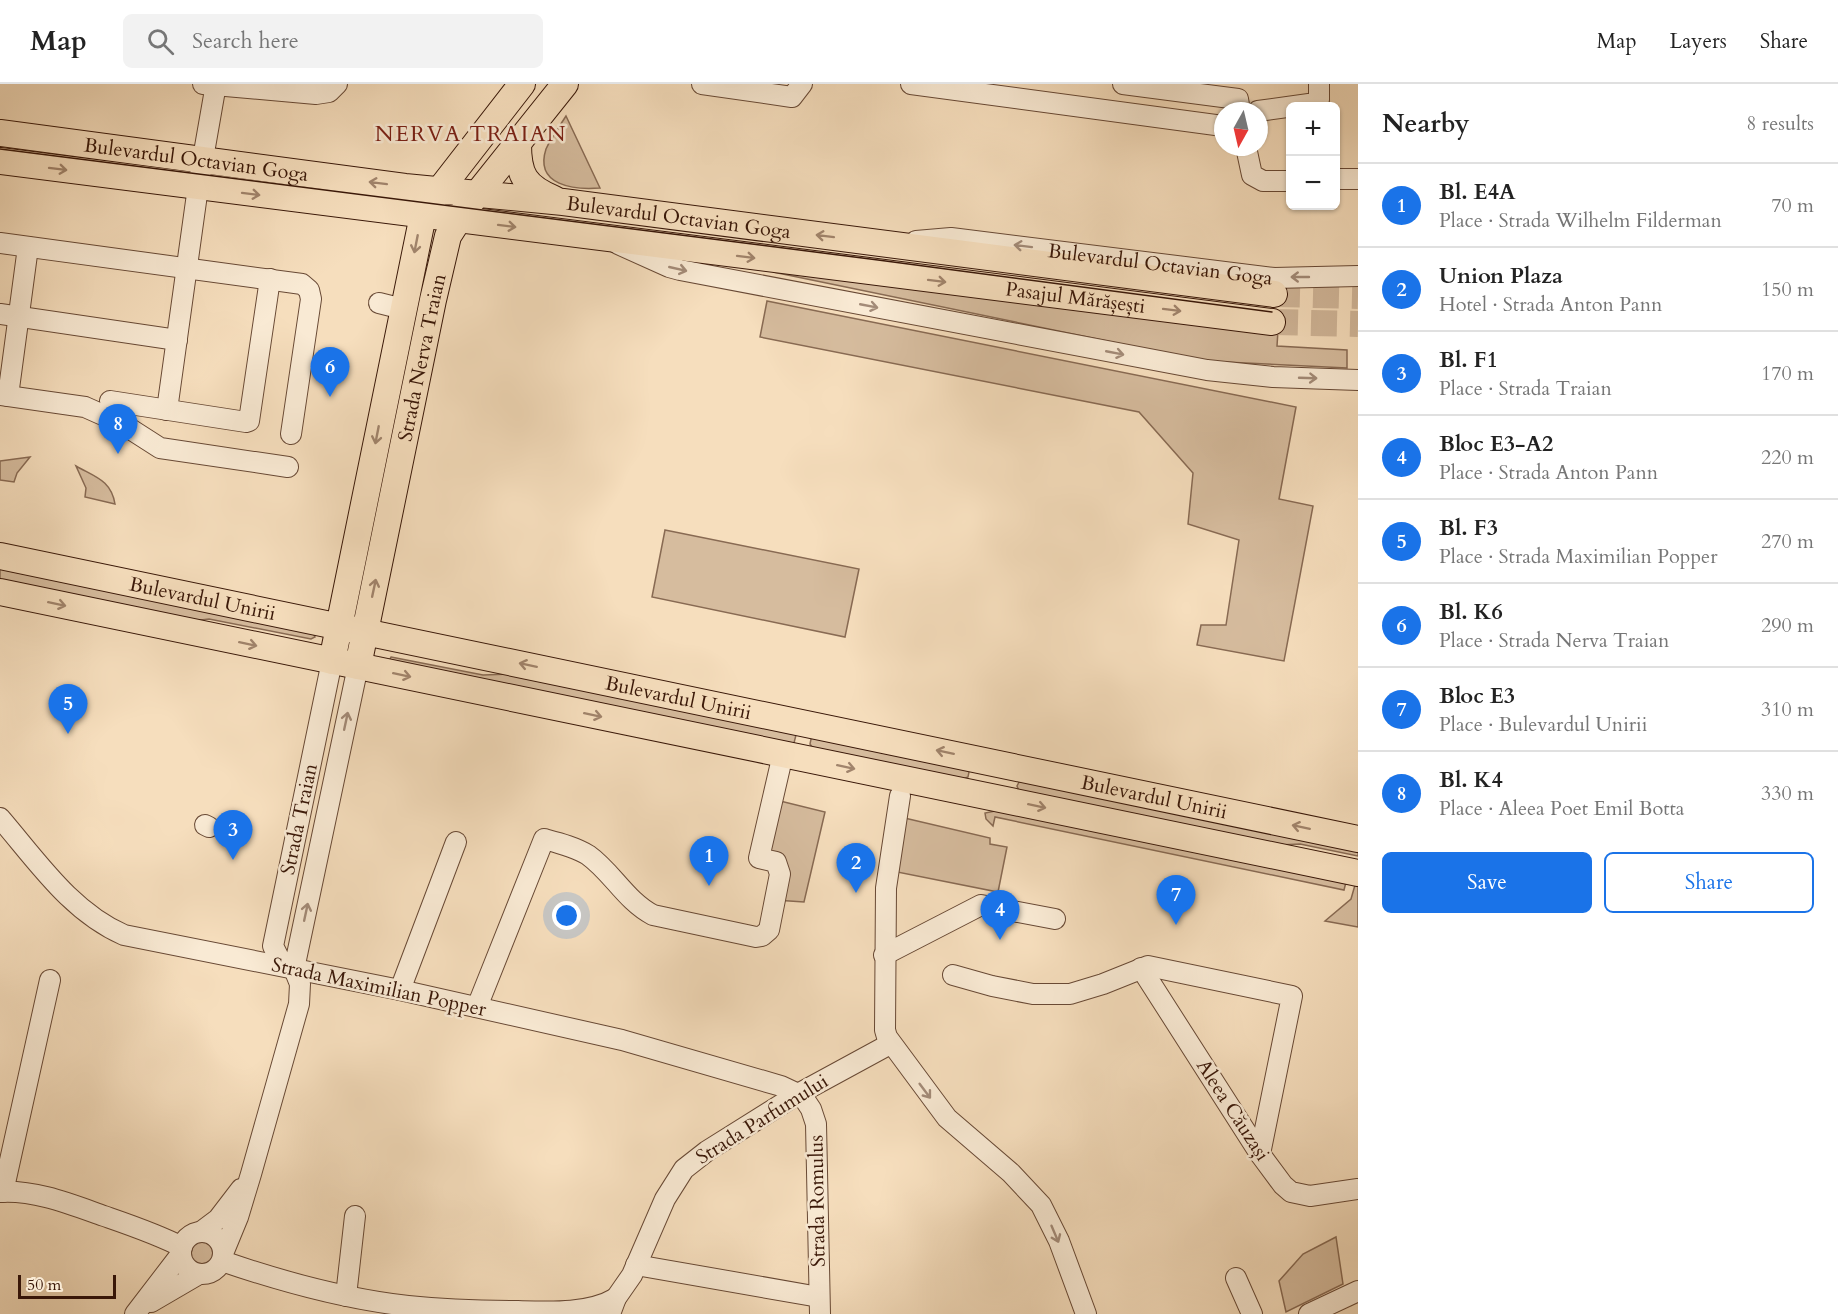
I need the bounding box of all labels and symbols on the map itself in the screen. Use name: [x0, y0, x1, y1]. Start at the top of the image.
north arrow: [1214, 102, 1268, 156]
district label: NERVA TRAIAN: [375, 119, 567, 149]
street label: Bulevardul Octavian Goga: [82, 131, 310, 188]
one-way arrow: [48, 164, 67, 175]
one-way arrow: [368, 178, 388, 189]
one-way arrow: [241, 188, 261, 199]
street label: Bulevardul Octavian Goga: [565, 189, 793, 245]
one-way arrow: [497, 220, 517, 231]
one-way arrow: [815, 231, 835, 242]
one-way arrow: [410, 234, 421, 254]
street label: Bulevardul Octavian Goga: [1046, 237, 1274, 291]
one-way arrow: [1013, 240, 1033, 251]
one-way arrow: [736, 251, 756, 262]
one-way arrow: [668, 264, 687, 276]
street label: Strada Nerva Traian: [391, 270, 452, 444]
one-way arrow: [1290, 272, 1310, 283]
street label: Pasajul Mărășești: [1004, 275, 1147, 319]
one-way arrow: [927, 276, 946, 287]
one-way arrow: [859, 301, 879, 312]
one-way arrow: [1162, 305, 1182, 316]
pin: 6: [310, 348, 350, 397]
one-way arrow: [1104, 348, 1124, 359]
one-way arrow: [1297, 372, 1317, 384]
pin: 8: [98, 404, 138, 454]
one-way arrow: [371, 425, 382, 445]
street label: Bulevardul Unirii: [127, 570, 279, 627]
one-way arrow: [368, 579, 380, 598]
one-way arrow: [47, 599, 67, 610]
one-way arrow: [238, 639, 258, 650]
one-way arrow: [519, 659, 538, 671]
street label: Bulevardul Unirii: [603, 669, 754, 726]
one-way arrow: [392, 670, 411, 681]
pin: 5: [48, 684, 88, 734]
one-way arrow: [583, 710, 602, 721]
one-way arrow: [341, 712, 353, 731]
one-way arrow: [936, 746, 955, 758]
street label: Strada Traian: [274, 760, 324, 877]
one-way arrow: [835, 762, 855, 773]
street label: Bulevardul Unirii: [1079, 768, 1230, 825]
one-way arrow: [1026, 801, 1046, 812]
pin: 3: [214, 810, 252, 860]
one-way arrow: [1291, 821, 1311, 832]
pin: 1: [690, 836, 728, 886]
pin: 2: [836, 844, 876, 893]
pin: 7: [1156, 876, 1196, 925]
pin: 4: [980, 890, 1020, 940]
your location: [552, 901, 581, 930]
one-way arrow: [301, 902, 313, 921]
street label: Strada Maximilian Popper: [269, 951, 490, 1023]
street label: Aleea Căuzași: [1190, 1054, 1276, 1166]
street label: Strada Parfumului: [691, 1067, 834, 1171]
one-way arrow: [919, 1083, 932, 1099]
street label: Strada Romulus: [802, 1135, 832, 1267]
one-way arrow: [1050, 1224, 1061, 1242]
scale bar: [18, 1272, 116, 1300]

